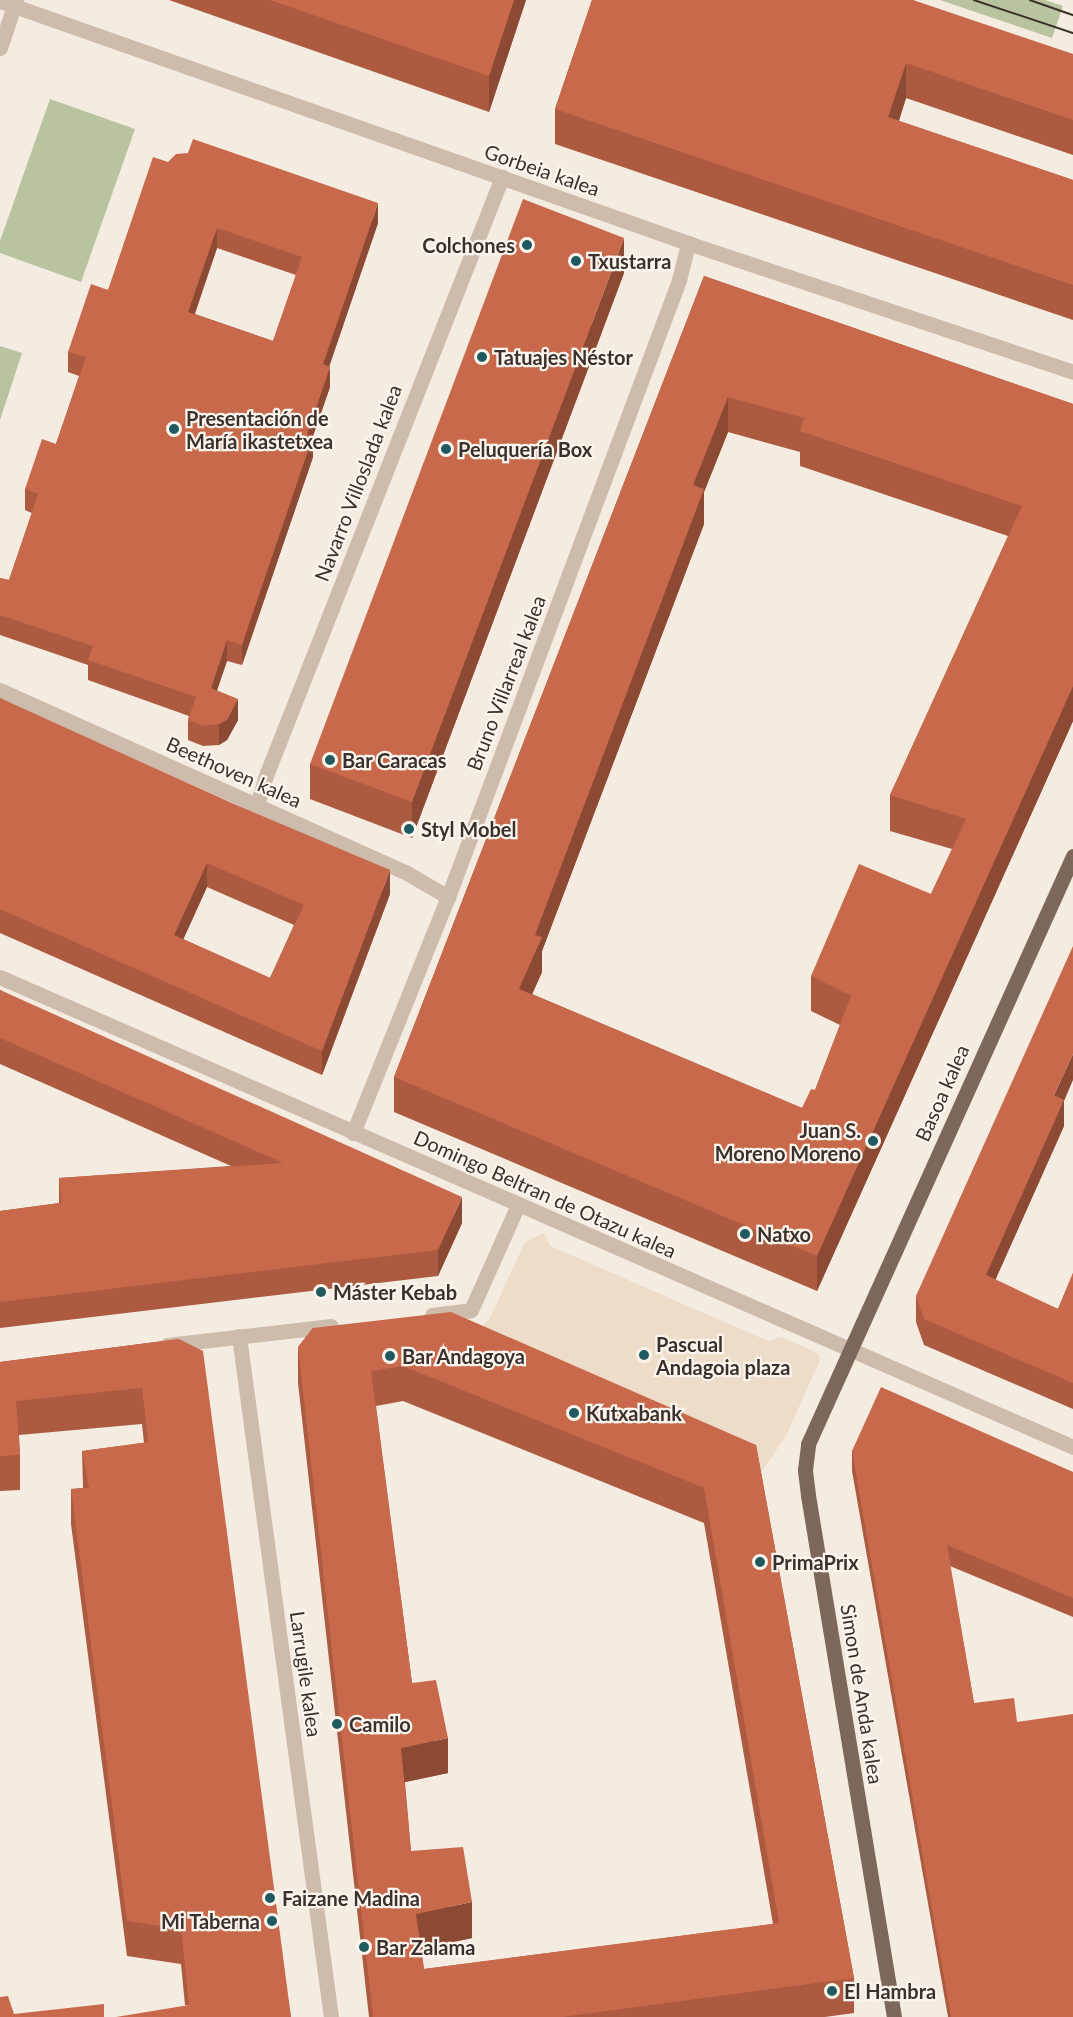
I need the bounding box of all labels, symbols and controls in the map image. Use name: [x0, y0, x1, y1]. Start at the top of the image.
street label: Gorbeia kalea: [481, 139, 603, 201]
place label: Colchones: [422, 233, 515, 257]
marker: Colchones: [520, 238, 534, 252]
place label: Txustarra: [588, 249, 671, 273]
marker: Txustarra: [569, 254, 583, 268]
place label: Tatuajes Néstor: [494, 345, 633, 369]
marker: Tatuajes Néstor: [475, 350, 489, 364]
street label: Navarro Villoslada kalea: [309, 381, 407, 585]
place label: Presentación de María ikastetxea: [186, 406, 333, 453]
marker: Presentación de María ikastetxea: [167, 422, 181, 436]
place label: Peluquería Box: [458, 437, 592, 461]
marker: Peluquería Box: [439, 442, 453, 456]
street label: Bruno Villarreal kalea: [461, 592, 551, 774]
street label: Beethoven kalea: [163, 731, 305, 813]
place label: Bar Caracas: [342, 748, 447, 772]
marker: Bar Caracas: [323, 753, 337, 767]
place label: Styl Mobel: [421, 817, 516, 841]
marker: Styl Mobel: [402, 822, 416, 836]
street label: Basoa kalea: [910, 1041, 974, 1145]
place label: Juan S. Moreno Moreno: [715, 1118, 861, 1165]
street label: Domingo Beltran de Otazu kalea: [410, 1125, 680, 1263]
marker: Juan S. Moreno Moreno: [866, 1134, 880, 1148]
place label: Natxo: [757, 1222, 811, 1246]
marker: Natxo: [738, 1227, 752, 1241]
place label: Máster Kebab: [333, 1280, 457, 1304]
marker: Máster Kebab: [314, 1285, 328, 1299]
place label: Pascual Andagoia plaza: [656, 1332, 790, 1379]
place label: Bar Andagoya: [402, 1344, 526, 1368]
marker: Pascual Andagoia plaza: [637, 1348, 651, 1362]
marker: Bar Andagoya: [383, 1349, 397, 1363]
place label: Kutxabank: [586, 1401, 682, 1425]
marker: Kutxabank: [567, 1406, 581, 1420]
place label: PrimaPrix: [772, 1550, 859, 1574]
marker: PrimaPrix: [753, 1555, 767, 1569]
street label: Simon de Anda kalea: [836, 1602, 888, 1786]
street label: Larrugile kalea: [285, 1610, 327, 1738]
place label: Camilo: [349, 1712, 411, 1736]
marker: Camilo: [330, 1717, 344, 1731]
place label: Faizane Madina: [282, 1886, 420, 1910]
marker: Faizane Madina: [263, 1891, 277, 1905]
place label: Mi Taberna: [160, 1909, 260, 1933]
marker: Mi Taberna: [265, 1914, 279, 1928]
place label: Bar Zalama: [376, 1935, 476, 1959]
marker: Bar Zalama: [357, 1940, 371, 1954]
place label: El Hambra: [844, 1979, 936, 2003]
marker: El Hambra: [825, 1984, 839, 1998]

